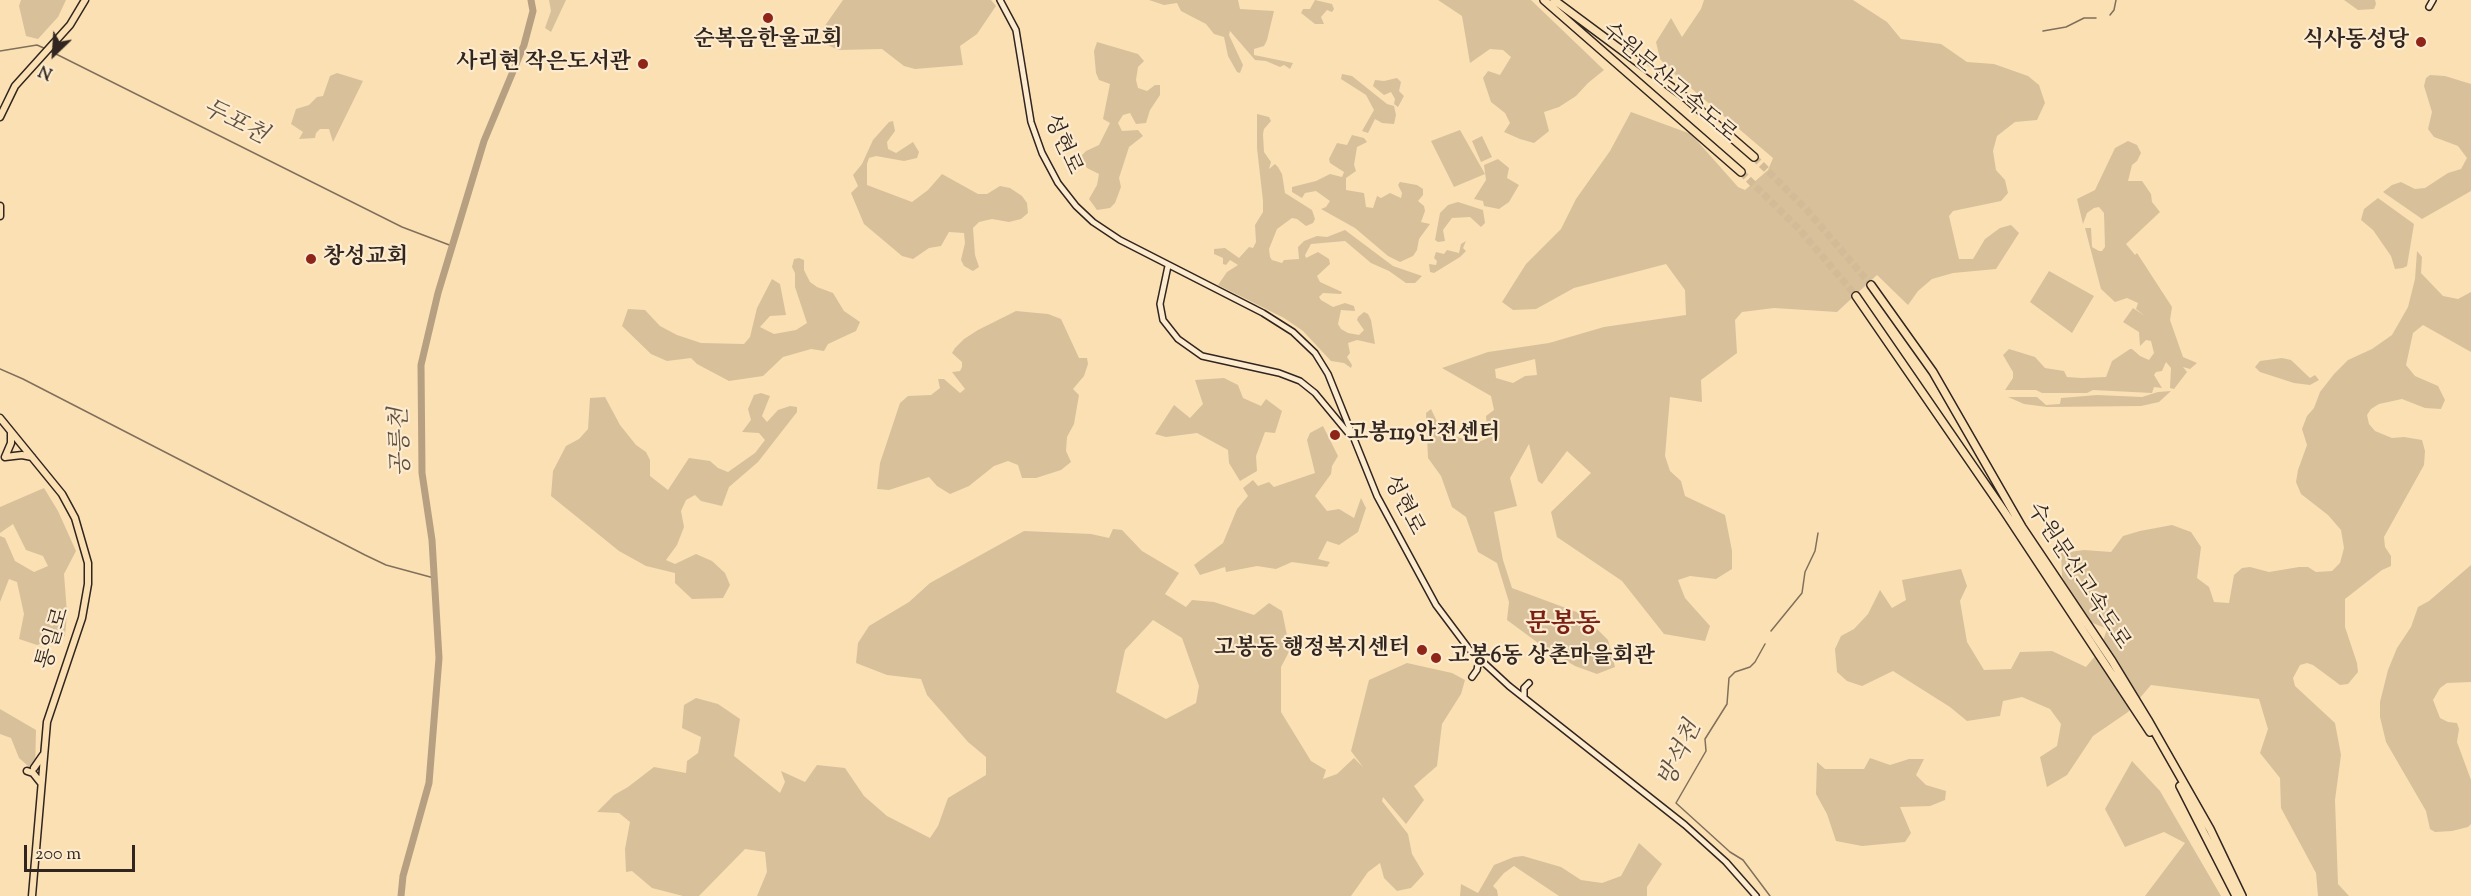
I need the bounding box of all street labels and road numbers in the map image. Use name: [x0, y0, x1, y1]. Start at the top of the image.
street label: 수원문산고속도로: [1595, 18, 1741, 150]
street label: 성현로: [1036, 111, 1086, 179]
street label: 성현로: [1376, 472, 1428, 540]
street label: 수원문산고속도로: [2020, 499, 2134, 655]
street label: 통일로: [33, 605, 77, 673]

